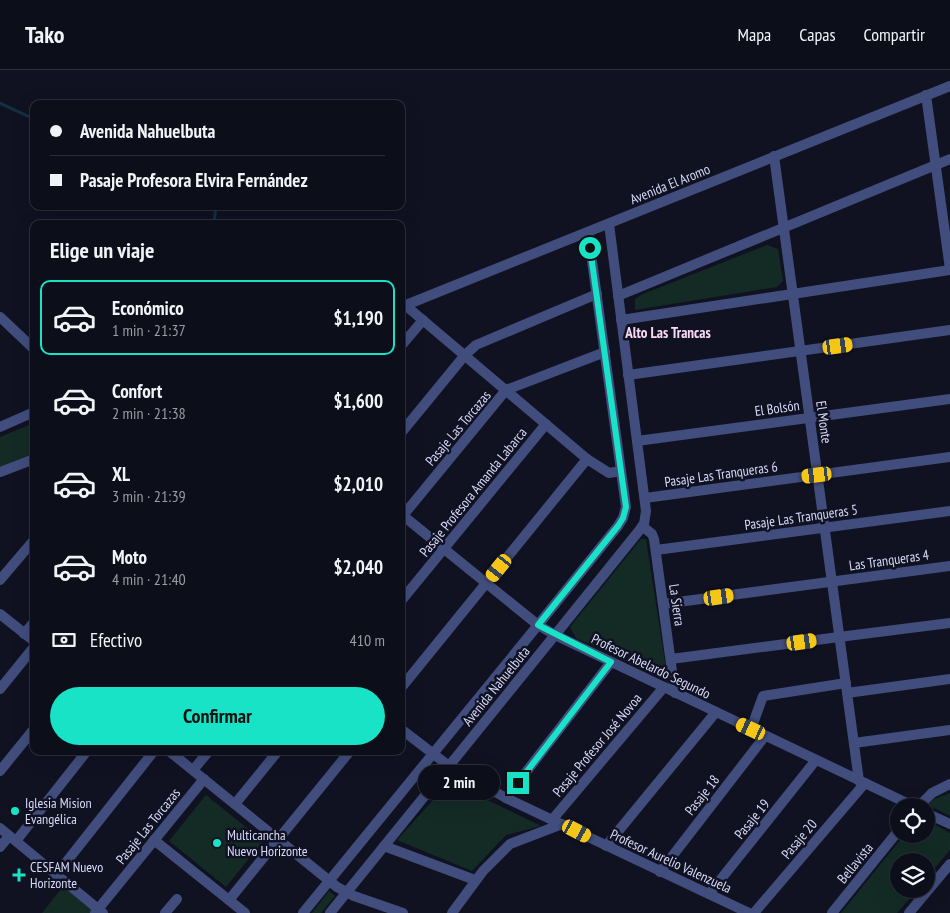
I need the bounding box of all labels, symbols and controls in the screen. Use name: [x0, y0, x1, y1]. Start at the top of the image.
text: Tako: [25, 19, 65, 50]
text: Mapa: [738, 23, 771, 46]
text: Capas: [799, 23, 836, 46]
text: Compartir: [864, 23, 925, 46]
text: Avenida Nahuelbuta: [80, 119, 215, 143]
street label: Avenida El Aromo: [627, 160, 713, 208]
text: Pasaje Profesora Elvira Fernández: [80, 168, 308, 192]
text: Elige un viaje: [50, 236, 154, 264]
route start: [579, 237, 601, 259]
icon: car: [52, 295, 97, 340]
text: Económico: [112, 296, 184, 320]
text: $1,190: [333, 306, 383, 330]
text: 1 min · 21:37: [112, 320, 186, 340]
district label: Alto Las Trancas: [624, 323, 711, 342]
car: [822, 336, 853, 356]
icon: car: [52, 378, 97, 423]
text: Confort: [112, 379, 162, 403]
street label: Pasaje Las Torcazas: [421, 386, 495, 469]
text: $1,600: [333, 389, 383, 413]
street label: El Bolsón: [753, 396, 801, 420]
street label: El Monte: [812, 400, 836, 445]
text: 2 min · 21:38: [112, 403, 186, 423]
street label: Pasaje Profesora Amanda Labarca: [415, 424, 531, 560]
street label: Pasaje Las Tranqueras 6: [663, 457, 779, 491]
icon: car: [52, 461, 97, 506]
text: XL: [112, 462, 130, 486]
car: [801, 466, 832, 484]
text: $2,010: [333, 472, 383, 496]
text: 3 min · 21:39: [112, 486, 186, 506]
street label: Pasaje Las Tranqueras 5: [743, 500, 859, 534]
icon: car: [52, 544, 97, 589]
text: Moto: [112, 545, 147, 569]
street label: Las Tranqueras 4: [848, 545, 931, 575]
car: [483, 552, 514, 584]
text: $2,040: [333, 555, 383, 579]
text: 4 min · 21:40: [112, 569, 186, 589]
street label: La Sierra: [665, 583, 689, 627]
car: [703, 587, 734, 607]
icon: cash: [50, 626, 78, 654]
text: Efectivo: [90, 628, 142, 652]
street label: Profesor Abelardo Segundo: [588, 629, 714, 703]
text: 410 m: [350, 630, 385, 650]
car: [786, 632, 817, 652]
street label: Avenida Nahuelbuta: [458, 643, 534, 729]
button: Confirmar: [50, 687, 385, 745]
street label: Pasaje Profesor José Novoa: [548, 690, 646, 800]
car: [734, 716, 767, 742]
callout: 2 min: [418, 766, 500, 800]
street label: Pasaje 18: [681, 771, 723, 819]
text: 2 min: [443, 772, 475, 792]
route end: [507, 772, 529, 794]
street label: Pasaje Las Torcazas: [112, 784, 184, 868]
place label: Iglesia Mision Evangélica: [25, 794, 92, 828]
street label: Pasaje 19: [730, 795, 774, 843]
map controls: [890, 798, 935, 898]
button: locate: [890, 798, 935, 843]
marker: Iglesia Mision Evangélica: [9, 805, 21, 817]
street label: Pasaje 20: [777, 816, 821, 862]
car: [560, 817, 593, 845]
street label: Profesor Aurelio Valenzuela: [607, 825, 735, 897]
place label: Multicancha Nuevo Horizonte: [227, 826, 308, 860]
marker: Multicancha Nuevo Horizonte: [211, 837, 223, 849]
street label: Bellavista: [833, 839, 877, 887]
button: layers: [890, 853, 935, 898]
place label: CESFAM Nuevo Horizonte: [30, 858, 103, 892]
marker: CESFAM Nuevo Horizonte: [12, 868, 26, 882]

